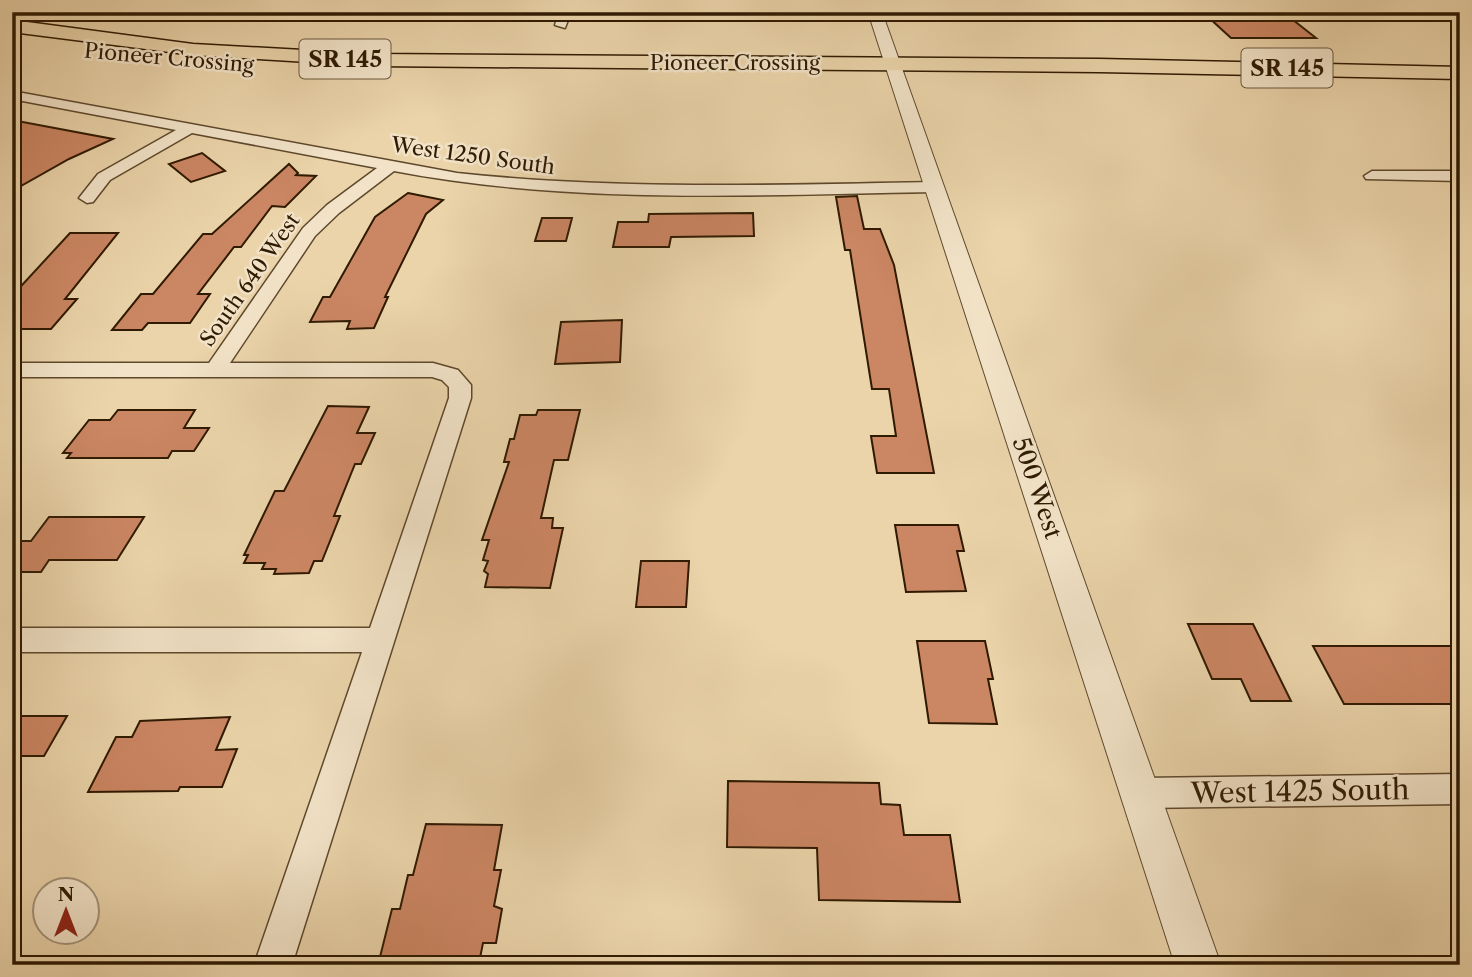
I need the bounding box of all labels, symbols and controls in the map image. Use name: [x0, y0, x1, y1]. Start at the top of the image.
street label: Pioneer Crossing: [83, 38, 256, 77]
road number: SR 145: [300, 40, 390, 78]
road number: SR 145: [1242, 48, 1332, 88]
street label: Pioneer Crossing: [650, 50, 821, 75]
street label: West 1250 South: [389, 131, 557, 179]
street label: South 640 West: [194, 208, 305, 351]
street label: 500 West: [1007, 433, 1069, 543]
street label: West 1425 South: [1189, 772, 1410, 810]
north arrow: [32, 876, 102, 946]
text: N: [58, 883, 74, 906]

